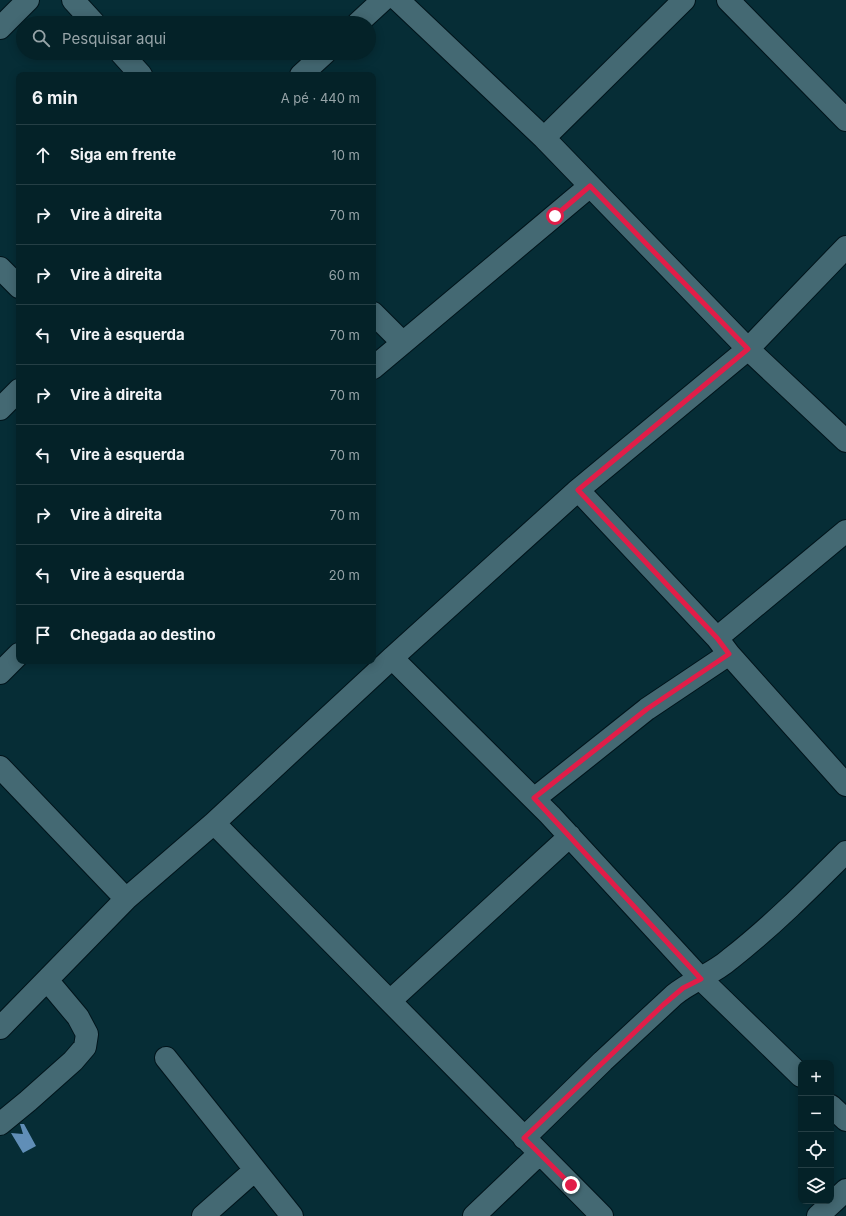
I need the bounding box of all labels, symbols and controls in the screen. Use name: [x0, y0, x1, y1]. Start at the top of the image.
search box: [16, 16, 376, 60]
icon: search: [30, 27, 52, 49]
text: Pesquisar aqui: [62, 29, 166, 48]
text: 6 min: [32, 88, 78, 108]
text: A pé · 440 m: [281, 90, 360, 106]
icon: ahead: [32, 144, 54, 166]
text: Siga em frente: [70, 145, 176, 164]
text: 10 m: [331, 147, 360, 163]
icon: right: [32, 204, 54, 226]
text: Vire à direita: [70, 205, 162, 224]
text: 70 m: [330, 207, 360, 223]
route start: [546, 207, 564, 225]
icon: right: [32, 264, 54, 286]
text: Vire à direita: [70, 265, 162, 284]
text: 60 m: [329, 267, 360, 283]
icon: left: [32, 324, 54, 346]
text: Vire à esquerda: [70, 325, 185, 344]
text: 70 m: [330, 327, 360, 343]
icon: right: [32, 384, 54, 406]
text: Vire à direita: [70, 385, 162, 404]
text: 70 m: [330, 387, 360, 403]
icon: left: [32, 444, 54, 466]
text: Vire à esquerda: [70, 445, 185, 464]
text: 70 m: [330, 447, 360, 463]
icon: right: [32, 504, 54, 526]
text: Vire à direita: [70, 505, 162, 524]
text: 70 m: [330, 507, 360, 523]
icon: left: [32, 564, 54, 586]
text: Vire à esquerda: [70, 565, 185, 584]
text: 20 m: [329, 567, 360, 583]
icon: arrive: [32, 624, 54, 646]
text: Chegada ao destino: [70, 625, 216, 644]
map controls: [798, 1060, 834, 1204]
button: +: [798, 1060, 834, 1096]
button: −: [798, 1096, 834, 1132]
button: locate: [798, 1132, 834, 1168]
button: layers: [798, 1168, 834, 1204]
route end: [562, 1176, 580, 1194]

